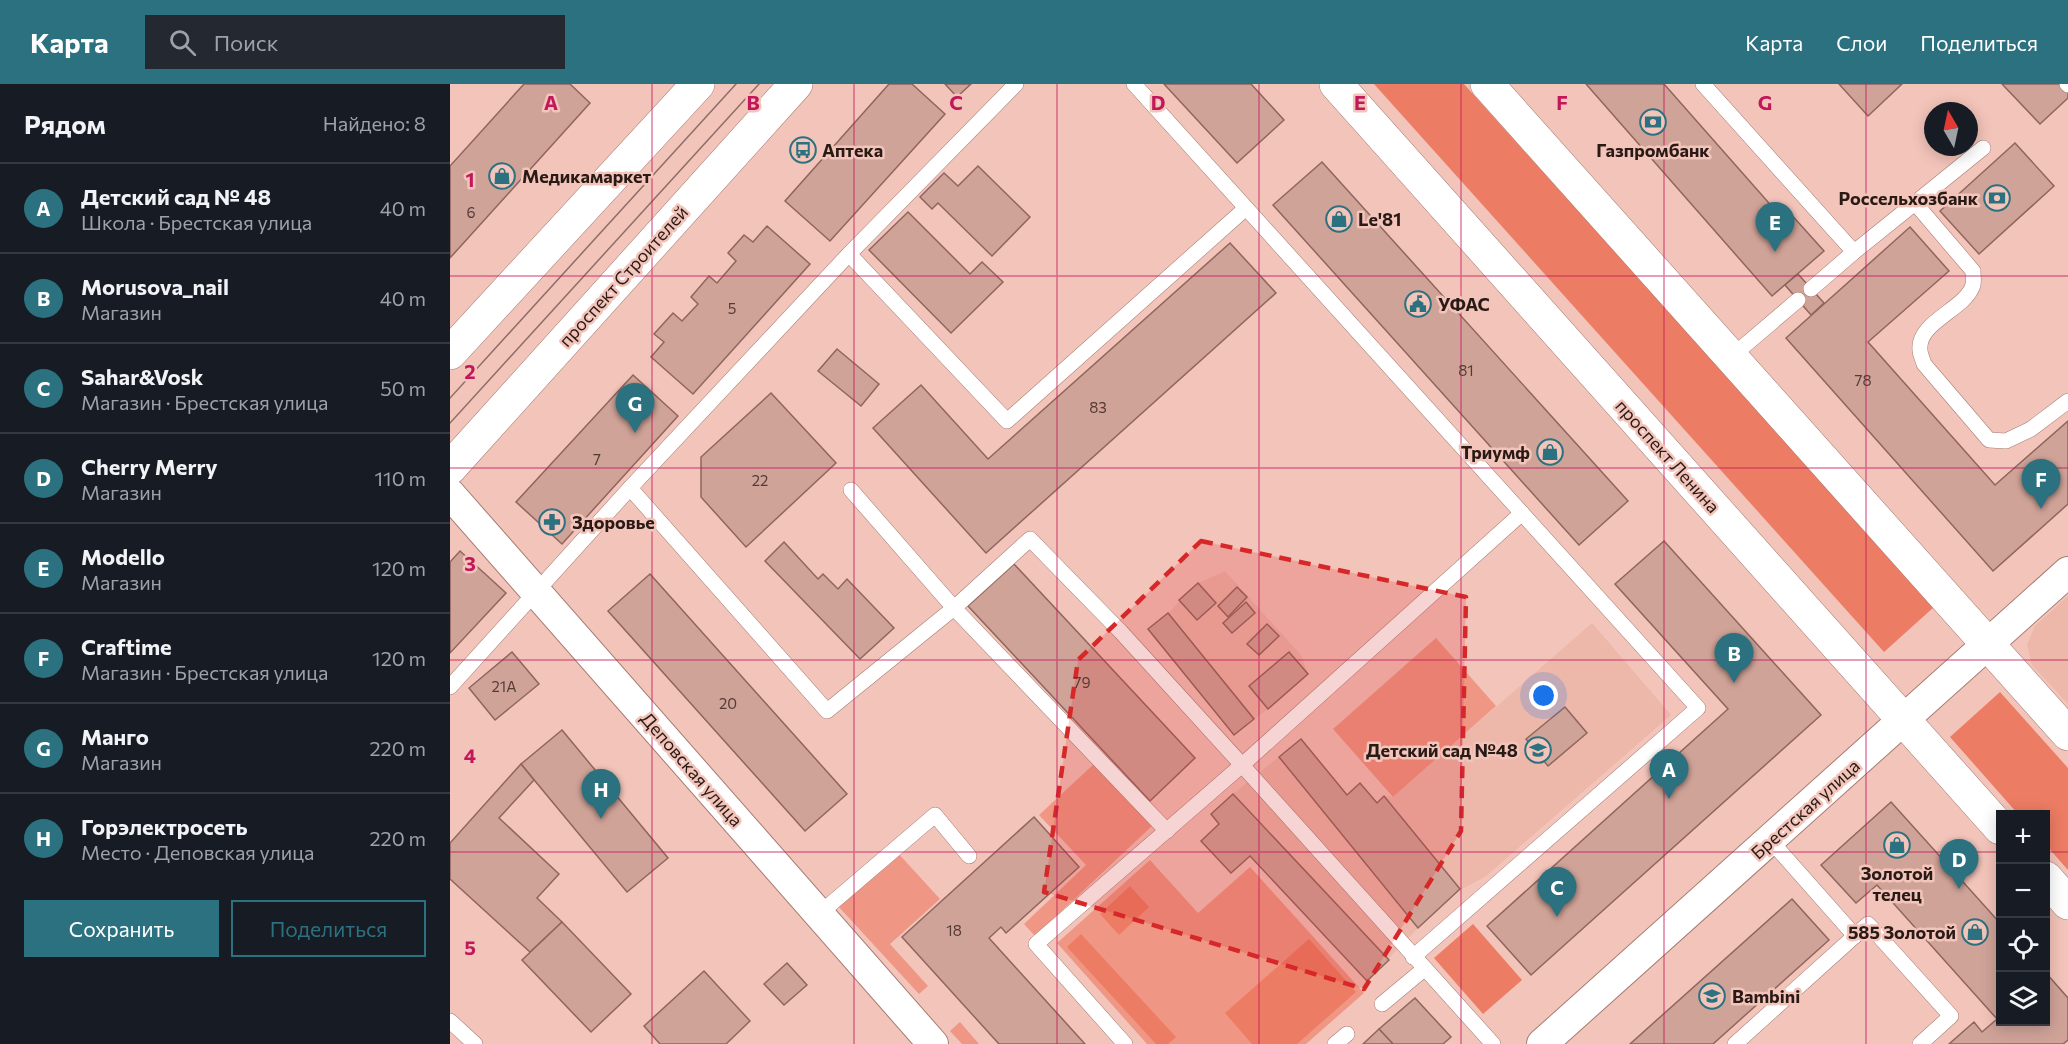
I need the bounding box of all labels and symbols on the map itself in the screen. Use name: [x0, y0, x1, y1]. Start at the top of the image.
text: A: [544, 90, 558, 114]
text: B: [746, 90, 760, 114]
text: C: [949, 90, 963, 114]
text: D: [1151, 90, 1165, 114]
text: E: [1354, 90, 1366, 114]
text: F: [1556, 90, 1568, 114]
text: G: [1758, 90, 1772, 114]
north arrow: [1924, 102, 1978, 156]
bank icon: Газпромбанк: [1638, 107, 1668, 137]
bus stop icon: Аптека: [788, 135, 818, 165]
place label: Аптека: [822, 139, 883, 161]
place label: Газпромбанк: [1596, 139, 1710, 161]
shop icon: Медикамаркет: [487, 161, 517, 191]
place label: Медикамаркет: [522, 165, 652, 187]
text: 1: [465, 167, 475, 191]
bank icon: Россельхозбанк: [1982, 183, 2012, 213]
place label: Россельхозбанк: [1838, 187, 1979, 209]
street label: проспект Строителей: [554, 201, 692, 351]
pin: E: [1756, 202, 1794, 252]
house number: 6: [466, 203, 476, 221]
shop icon: Le'81: [1324, 204, 1354, 234]
place label: Le'81: [1358, 208, 1401, 230]
public building icon: УФАС: [1403, 289, 1433, 319]
place label: УФАС: [1438, 293, 1490, 315]
house number: 5: [728, 299, 736, 317]
text: 2: [464, 359, 476, 383]
house number: 81: [1458, 361, 1474, 379]
house number: 78: [1855, 371, 1871, 389]
pin: G: [616, 384, 654, 433]
street label: проспект Ленина: [1611, 395, 1725, 517]
house number: 83: [1089, 398, 1107, 416]
shop icon: Триумф: [1535, 437, 1565, 467]
place label: Триумф: [1461, 441, 1530, 463]
house number: 7: [593, 450, 601, 468]
pin: F: [2022, 460, 2060, 509]
house number: 22: [752, 471, 768, 489]
pharmacy icon: Здоровье: [537, 507, 567, 537]
place label: Здоровье: [572, 511, 655, 533]
text: 3: [464, 551, 476, 575]
pin: B: [1714, 634, 1754, 683]
house number: 79: [1074, 673, 1090, 691]
house number: 21А: [491, 677, 517, 695]
your location: [1529, 681, 1558, 710]
house number: 20: [719, 694, 737, 712]
street label: Деповская улица: [636, 707, 748, 831]
school or university icon: Детский сад №48: [1523, 735, 1553, 765]
place label: Детский сад №48: [1366, 739, 1518, 761]
text: 4: [464, 743, 476, 767]
pin: A: [1650, 750, 1688, 799]
street label: Брестская улица: [1746, 754, 1864, 864]
pin: H: [582, 770, 620, 819]
shop icon: Золотой телец: [1882, 830, 1912, 860]
pin: D: [1940, 840, 1978, 889]
place label: Золотой телец: [1861, 862, 1933, 905]
pin: C: [1538, 868, 1576, 917]
shop icon: 585 Золотой: [1960, 917, 1990, 947]
house number: 18: [946, 921, 962, 939]
place label: 585 Золотой: [1848, 921, 1956, 943]
text: 5: [464, 935, 476, 959]
school or university icon: Bambini: [1697, 981, 1727, 1011]
place label: Bambini: [1732, 985, 1800, 1007]

